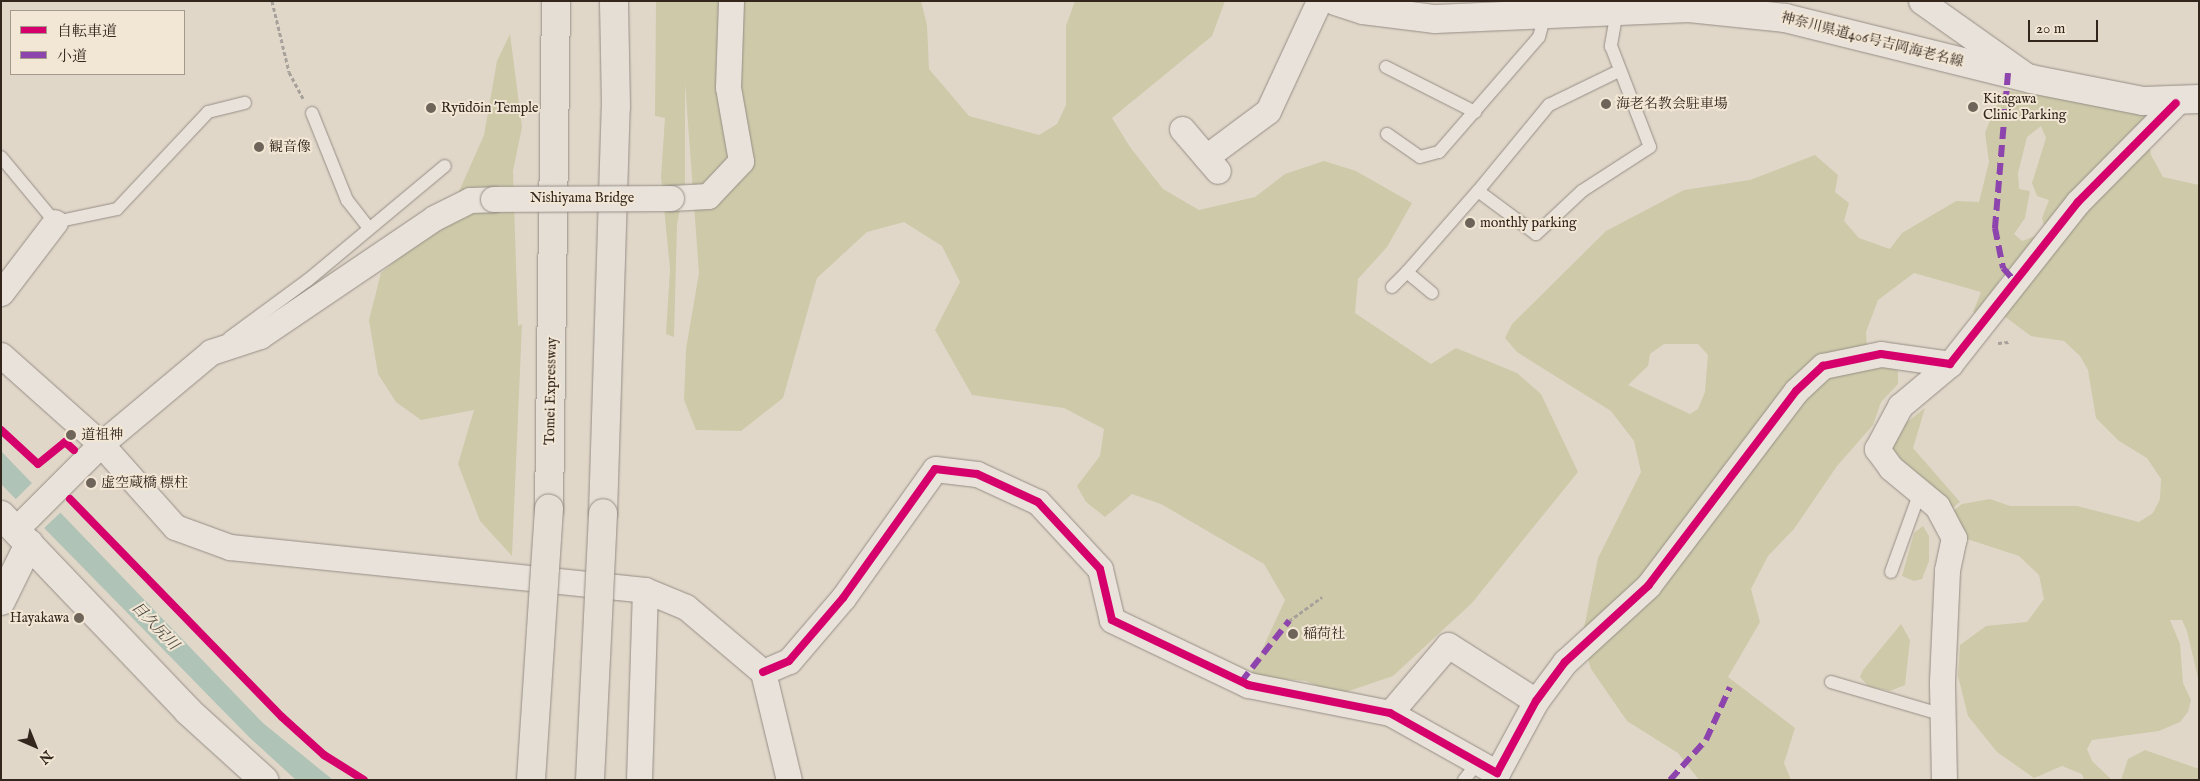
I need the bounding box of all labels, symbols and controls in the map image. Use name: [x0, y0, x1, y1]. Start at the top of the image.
street label: 神奈川県道406号吉岡海老名線: [1779, 9, 1965, 71]
legend: [10, 10, 185, 75]
scale bar: [2030, 10, 2100, 42]
text: 20 m: [2036, 19, 2065, 38]
text: 自転車道: [57, 22, 117, 41]
text: 小道: [57, 47, 87, 66]
place label: Kitagawa Clinic Parking: [1983, 91, 2066, 124]
place label: 海老名教会駐車場: [1616, 96, 1728, 112]
marker: 海老名教会駐車場: [1600, 98, 1612, 110]
place label: Ryūdōin Temple: [441, 100, 539, 116]
marker: Kitagawa Clinic Parking: [1967, 101, 1979, 113]
marker: Ryūdōin Temple: [425, 102, 437, 114]
place label: 観音像: [269, 139, 311, 155]
marker: 観音像: [253, 141, 265, 153]
street label: Nishiyama Bridge: [530, 190, 634, 206]
place label: monthly parking: [1480, 215, 1577, 231]
marker: monthly parking: [1464, 217, 1476, 229]
street label: Tomei Expressway: [542, 337, 560, 445]
place label: 道祖神: [81, 427, 123, 443]
marker: 道祖神: [65, 429, 77, 441]
place label: 虚空蔵橋 標柱: [101, 475, 188, 491]
marker: 虚空蔵橋 標柱: [85, 477, 97, 489]
water label: 目久尻川: [128, 598, 182, 654]
place label: Hayakawa: [10, 610, 69, 626]
marker: Hayakawa: [73, 612, 85, 624]
place label: 稲荷社: [1303, 626, 1345, 642]
marker: 稲荷社: [1287, 628, 1299, 640]
north arrow: [10, 721, 60, 771]
text: N: [35, 746, 56, 767]

